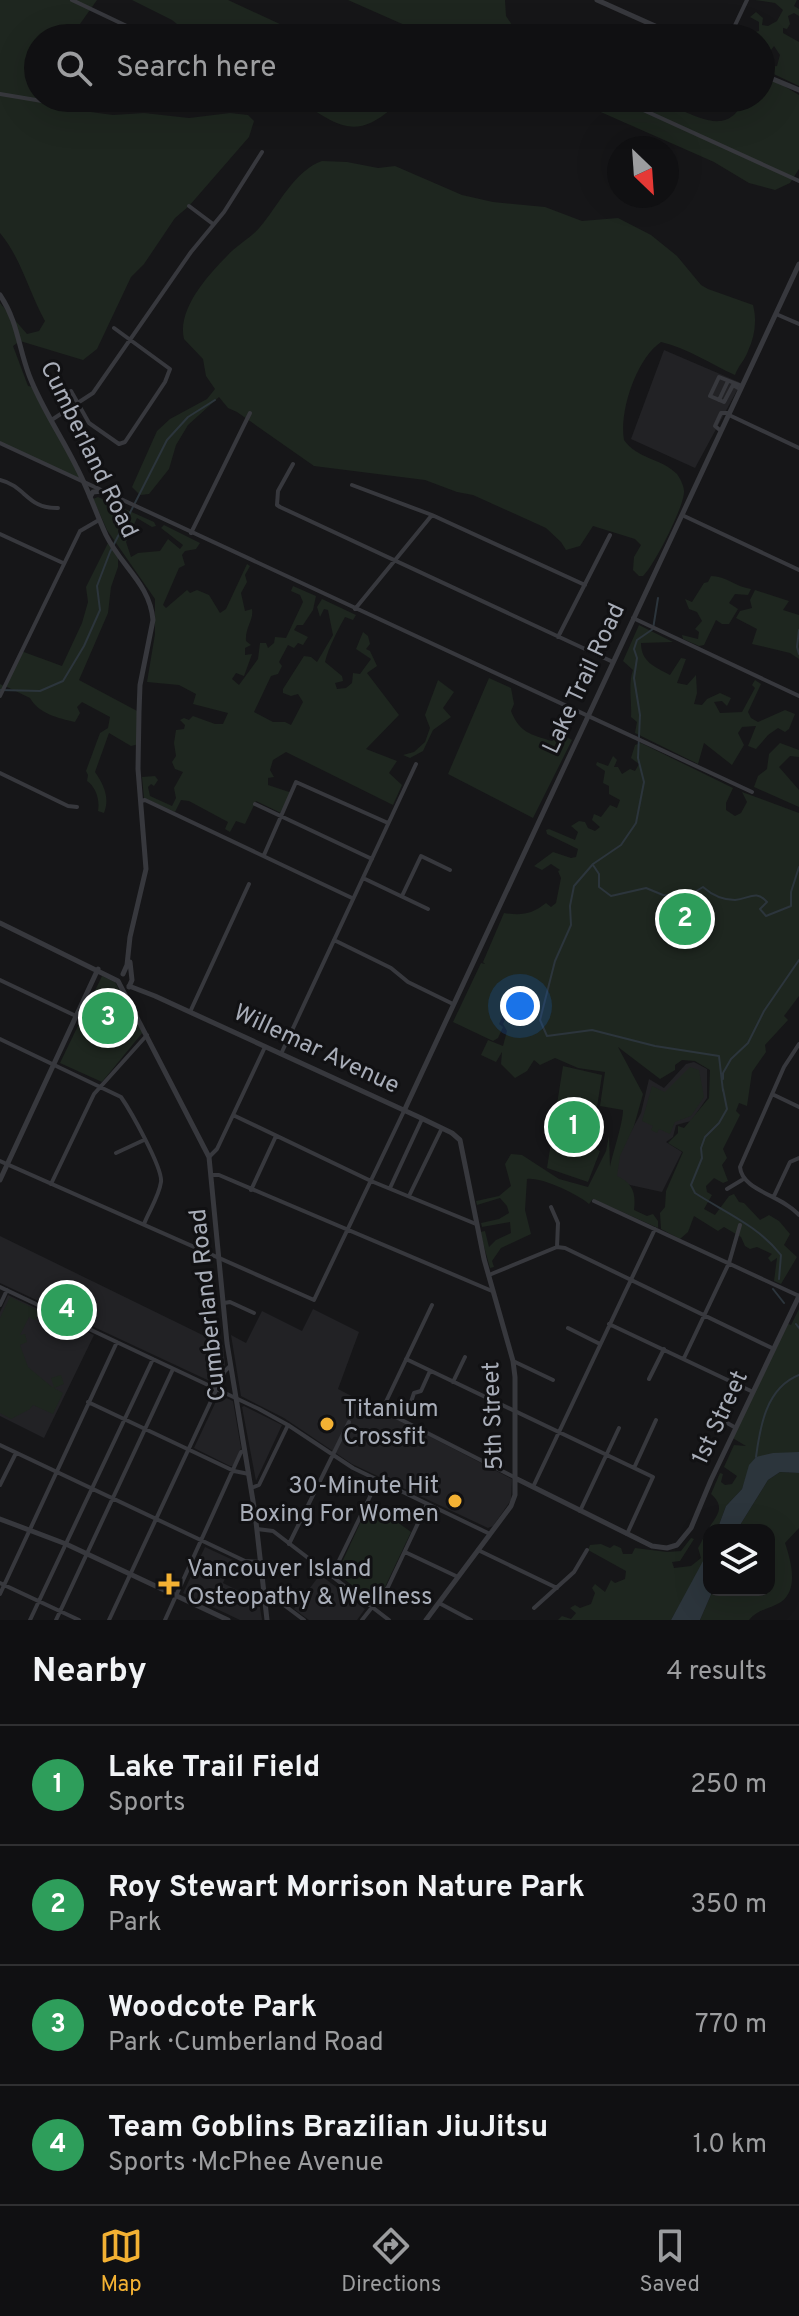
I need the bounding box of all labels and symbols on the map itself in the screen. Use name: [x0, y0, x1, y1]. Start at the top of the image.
north arrow: [607, 136, 679, 208]
street label: Cumberland Road: [32, 356, 144, 544]
street label: Lake Trail Road: [537, 599, 633, 759]
pin: 2: [659, 889, 711, 949]
your location: [500, 986, 540, 1026]
pin: 3: [82, 988, 134, 1048]
street label: Willemar Avenue: [228, 998, 404, 1102]
pin: 1: [548, 1097, 600, 1157]
street label: Cumberland Road: [184, 1207, 234, 1403]
pin: 4: [41, 1280, 93, 1340]
street label: 5th Street: [477, 1361, 511, 1471]
street label: 1st Street: [686, 1366, 756, 1470]
place label: Titanium Crossfit: [343, 1395, 438, 1453]
marker: Titanium Crossfit: [318, 1415, 336, 1433]
place label: 30-Minute Hit Boxing For Women: [239, 1472, 439, 1530]
marker: 30-Minute Hit Boxing For Women: [446, 1492, 464, 1510]
place label: Vancouver Island Osteopathy & Wellness: [187, 1555, 433, 1613]
marker: Vancouver Island Osteopathy & Wellness: [158, 1573, 180, 1595]

